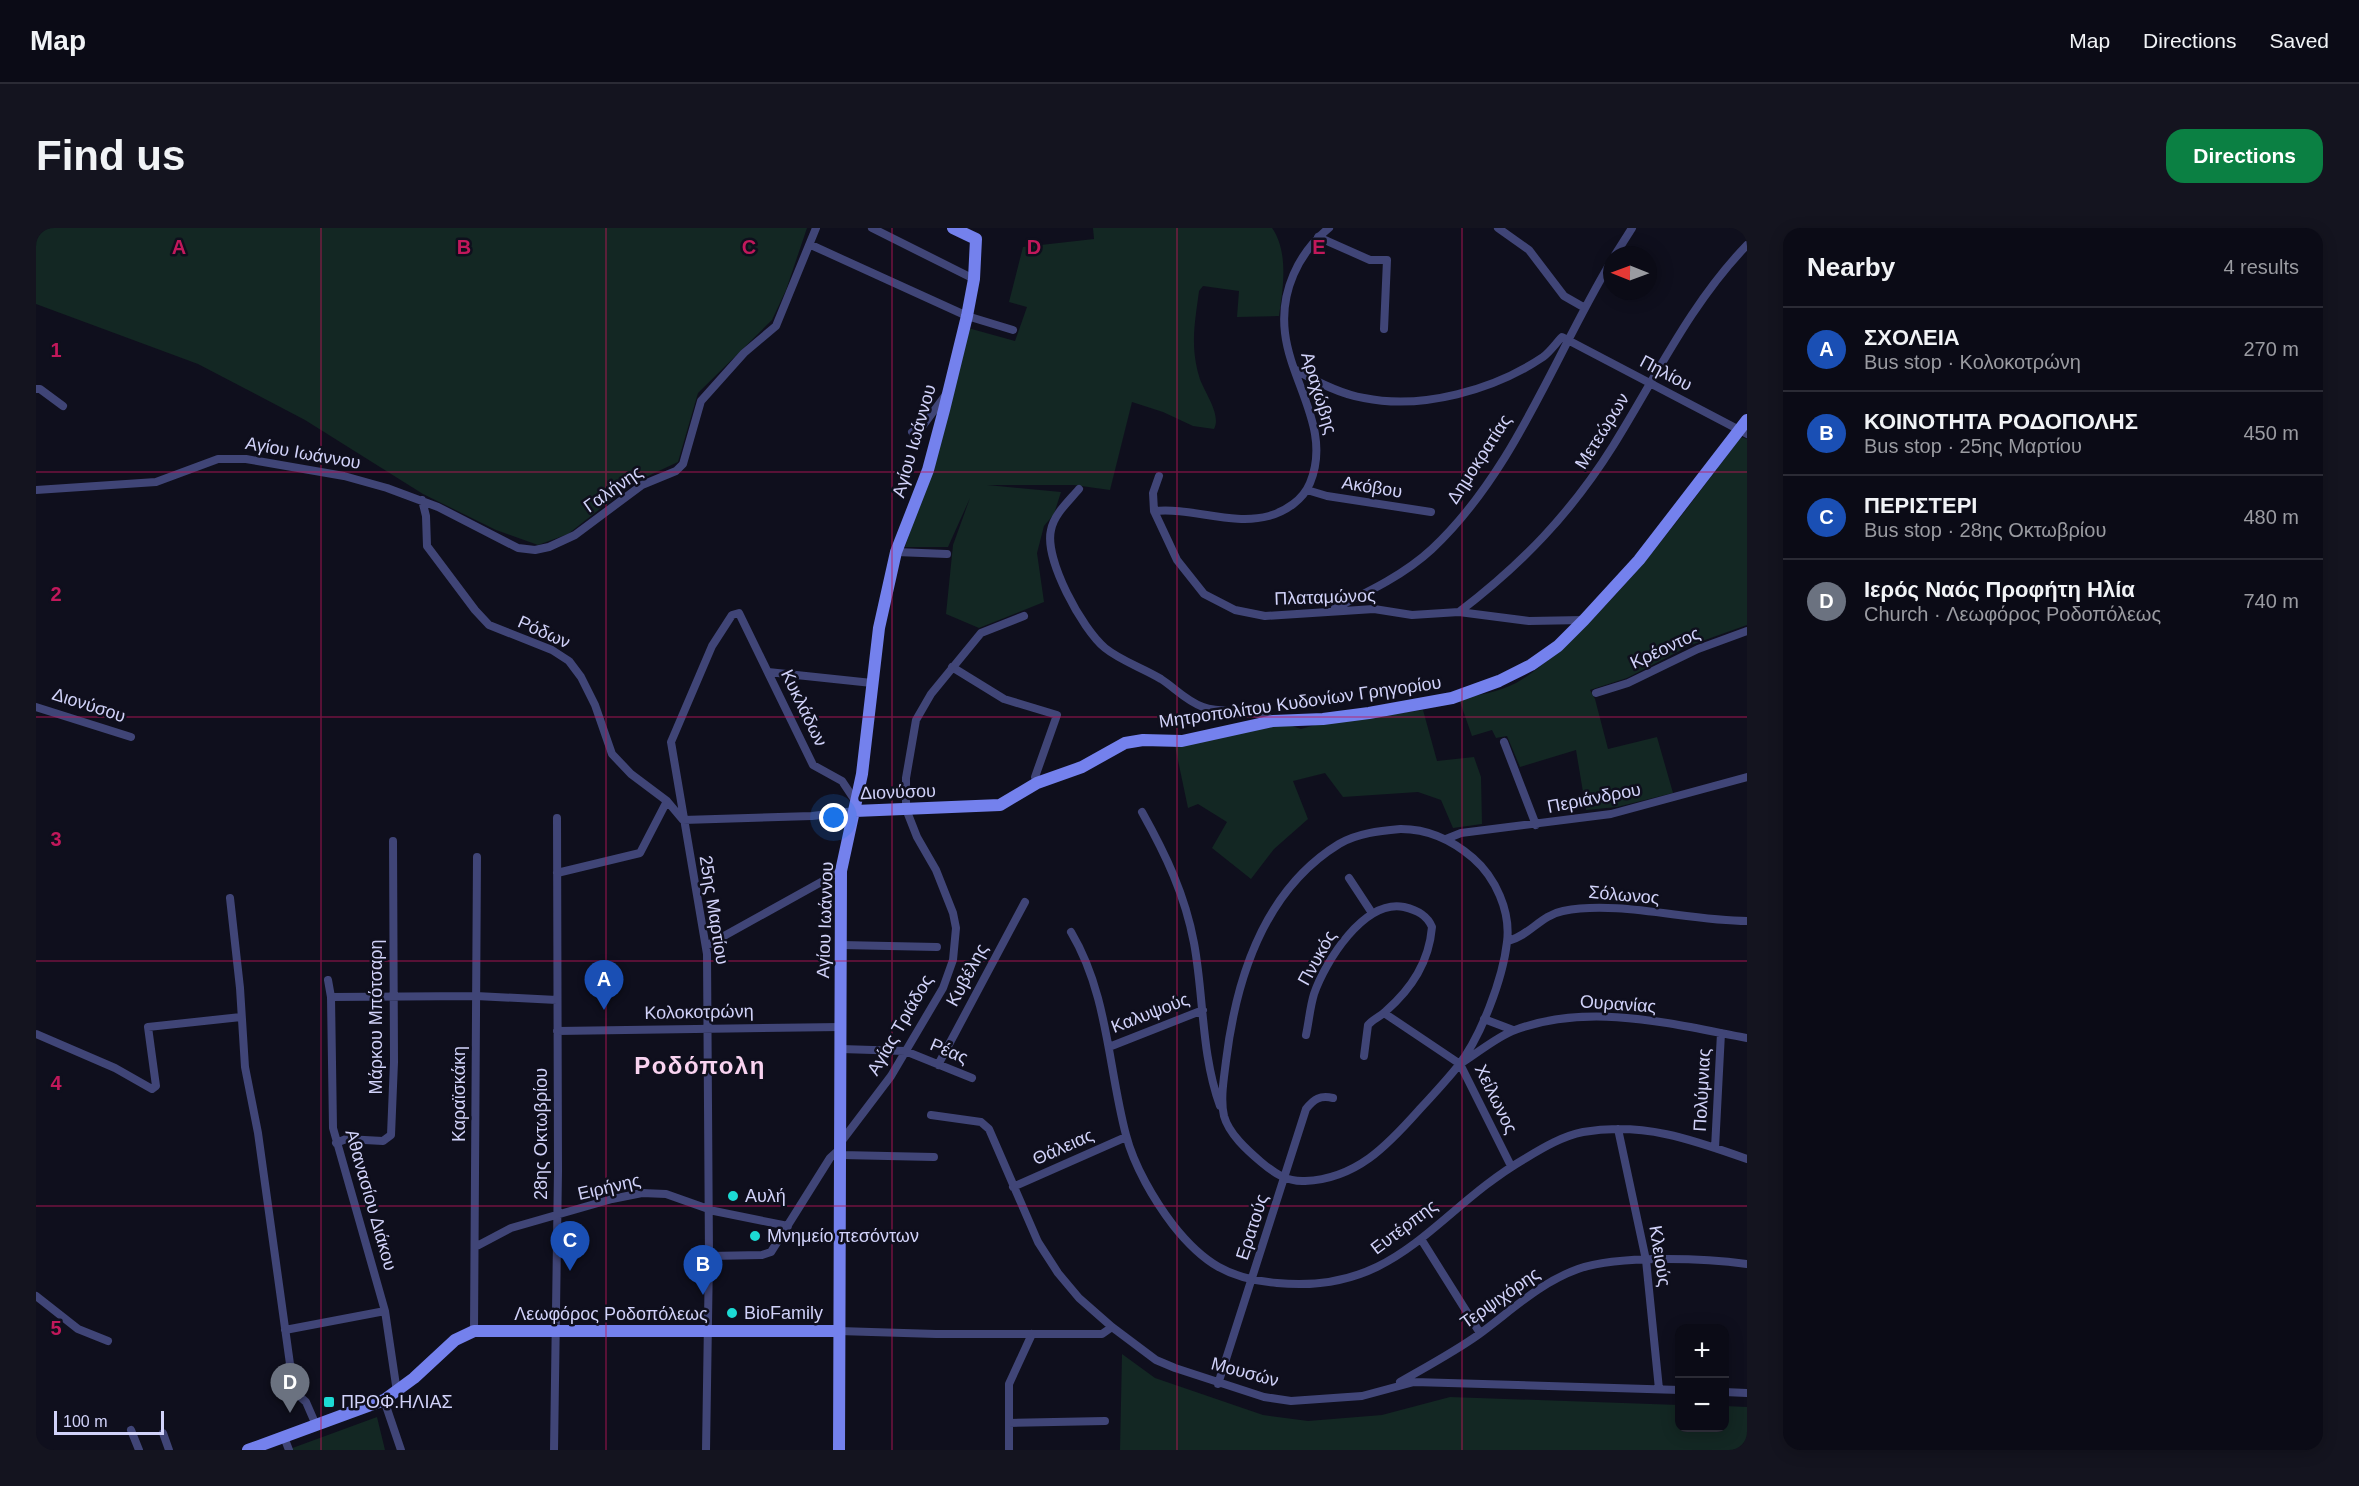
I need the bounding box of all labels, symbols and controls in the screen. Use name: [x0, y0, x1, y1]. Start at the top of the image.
text: Map: [30, 25, 86, 56]
text: Map: [2069, 29, 2110, 52]
text: Directions: [2143, 29, 2236, 52]
text: Saved: [2269, 29, 2329, 52]
button: Directions: [2166, 129, 2323, 183]
text: Find us: [36, 132, 185, 179]
text: A: [172, 236, 186, 258]
text: B: [457, 236, 471, 258]
text: C: [742, 236, 756, 258]
text: D: [1027, 236, 1041, 258]
text: E: [1312, 236, 1326, 258]
north arrow: [1603, 246, 1657, 300]
text: Nearby: [1807, 252, 1895, 282]
text: 4 results: [2223, 256, 2299, 278]
text: ΣΧΟΛΕΙΑ: [1864, 325, 1960, 350]
text: A: [1819, 338, 1834, 360]
text: 270 m: [2243, 338, 2299, 360]
text: 1: [50, 339, 62, 361]
street label: Αραχώβης: [1297, 350, 1341, 437]
street label: Πηλίου: [1637, 351, 1695, 395]
text: Bus stop · Κολοκοτρώνη: [1864, 351, 2081, 373]
street label: Αγίου Ιωάννου: [888, 382, 940, 500]
street label: Μετεώρων: [1571, 389, 1633, 473]
text: ΚΟΙΝΟΤΗΤΑ ΡΟΔΟΠΟΛΗΣ: [1864, 409, 2138, 434]
street label: Δημοκρατίας: [1443, 410, 1515, 507]
text: B: [1819, 422, 1834, 444]
text: 450 m: [2243, 422, 2299, 444]
street label: Αγίου Ιωάννου: [244, 433, 362, 473]
text: Bus stop · 25ης Μαρτίου: [1864, 435, 2082, 457]
street label: Γαλήνης: [580, 461, 646, 516]
street label: Ακόβου: [1340, 472, 1404, 502]
text: ΠΕΡΙΣΤΕΡΙ: [1864, 493, 1977, 518]
text: C: [1819, 506, 1834, 528]
text: 480 m: [2243, 506, 2299, 528]
text: Bus stop · 28ης Οκτωβρίου: [1864, 519, 2106, 541]
text: Ιερός Ναός Προφήτη Ηλία: [1864, 577, 2135, 602]
text: 2: [50, 583, 62, 605]
street label: Πλαταμώνος: [1274, 585, 1376, 609]
text: D: [1819, 590, 1834, 612]
text: 740 m: [2243, 590, 2299, 612]
text: Church · Λεωφόρος Ροδοπόλεως: [1864, 603, 2161, 625]
street label: Ρόδων: [515, 612, 573, 652]
street label: Κρέοντος: [1627, 623, 1703, 673]
street label: Κυκλάδων: [777, 666, 831, 750]
street label: Μητροπολίτου Κυδονίων Γρηγορίου: [1158, 672, 1442, 732]
street label: Διονύσου: [50, 684, 128, 726]
street label: Περιάνδρου: [1546, 779, 1642, 817]
street label: Διονύσου: [860, 781, 936, 803]
your location: [819, 803, 848, 832]
text: 3: [50, 828, 62, 850]
street label: 25ης Μαρτίου: [696, 854, 732, 966]
street label: Αγίου Ιωάννου: [813, 861, 837, 979]
street label: Σόλωνος: [1588, 882, 1661, 908]
street label: Πνυκός: [1294, 927, 1340, 989]
street label: Μάρκου Μπότσαρη: [366, 939, 386, 1095]
street label: Κυβέλης: [942, 940, 992, 1010]
pin: A: [584, 960, 624, 1010]
street label: Αγίας Τριάδος: [863, 971, 937, 1079]
street label: Καλυψούς: [1108, 989, 1192, 1037]
street label: Ουρανίας: [1579, 991, 1657, 1017]
street label: Κολοκοτρώνη: [644, 1001, 754, 1023]
street label: Ρέας: [927, 1034, 971, 1068]
street label: Καραϊσκάκη: [449, 1046, 469, 1142]
street label: Πολύμνιας: [1690, 1047, 1714, 1132]
district label: Ροδόπολη: [634, 1052, 766, 1079]
street label: Χείλωνος: [1471, 1061, 1521, 1137]
street label: 28ης Οκτωβρίου: [531, 1068, 551, 1200]
text: 4: [50, 1072, 62, 1094]
street label: Θάλειας: [1029, 1125, 1097, 1169]
street label: Αθανασίου Διάκου: [341, 1127, 401, 1273]
street label: Ειρήνης: [576, 1170, 643, 1204]
place label: Αυλή: [745, 1186, 786, 1206]
marker: Αυλή: [726, 1189, 740, 1203]
street label: Ερατούς: [1232, 1191, 1272, 1262]
street label: Ευτέρπης: [1367, 1195, 1441, 1258]
pin: C: [550, 1222, 590, 1271]
street label: Κλειούς: [1645, 1224, 1675, 1288]
place label: Μνημείο πεσόντων: [767, 1226, 919, 1246]
marker: Μνημείο πεσόντων: [748, 1229, 762, 1243]
pin: B: [684, 1246, 722, 1295]
street label: Τερψιχόρης: [1457, 1263, 1544, 1333]
place label: BioFamily: [744, 1303, 823, 1323]
street label: Λεωφόρος Ροδοπόλεως: [514, 1304, 708, 1324]
marker: BioFamily: [725, 1306, 739, 1320]
text: 5: [50, 1317, 62, 1339]
map controls: [1675, 1324, 1729, 1432]
button: +: [1675, 1324, 1729, 1378]
street label: Μουσών: [1209, 1353, 1281, 1391]
pin: D: [270, 1364, 310, 1413]
button: −: [1675, 1378, 1729, 1432]
place label: ΠΡΟΦ.ΗΛΙΑΣ: [341, 1392, 453, 1412]
marker: ΠΡΟΦ.ΗΛΙΑΣ: [322, 1395, 336, 1409]
scale bar: [54, 1408, 164, 1436]
text: 100 m: [63, 1413, 107, 1430]

